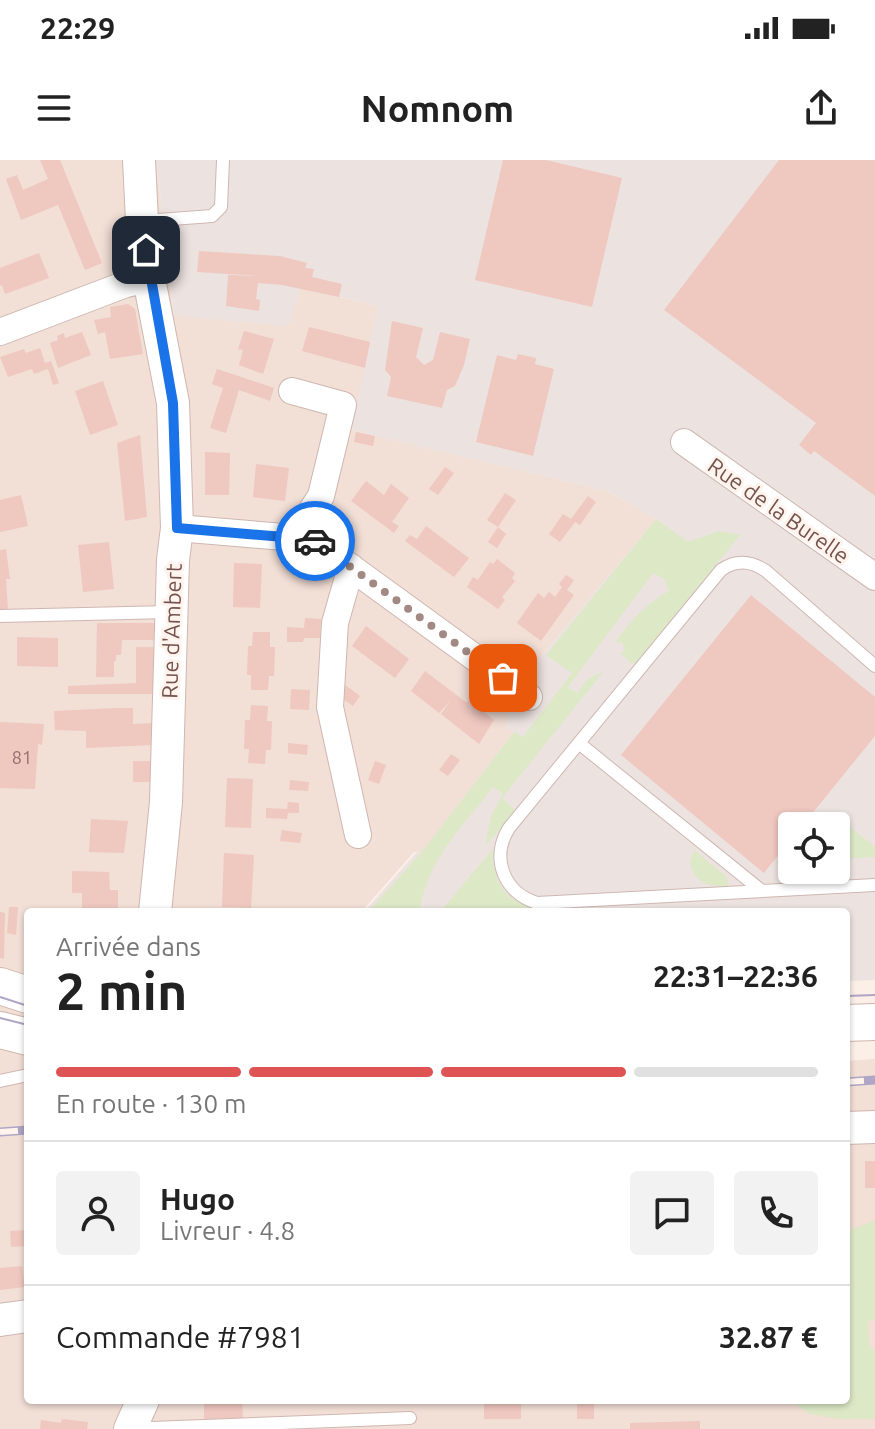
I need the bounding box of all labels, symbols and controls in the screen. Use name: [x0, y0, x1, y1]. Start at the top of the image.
text: 22:29: [40, 11, 115, 45]
icon: menu: [32, 86, 76, 130]
icon: share: [799, 86, 843, 130]
text: Nomnom: [361, 88, 514, 129]
pin: [112, 216, 180, 284]
icon: home: [124, 228, 168, 272]
street label: Rue de la Burelle: [704, 452, 854, 568]
courier: [275, 501, 355, 581]
icon: car: [293, 519, 337, 563]
street label: Rue d'Ambert: [156, 563, 186, 699]
pin: [469, 644, 537, 712]
icon: bag: [481, 656, 525, 700]
house number: 81: [12, 747, 32, 767]
map controls: [778, 812, 850, 884]
button: locate: [778, 812, 850, 884]
text: Arrivée dans: [56, 932, 201, 961]
text: 22:31–22:36: [653, 959, 818, 993]
text: 2 min: [56, 962, 187, 1020]
text: En route · 130 m: [56, 1089, 246, 1118]
button: person: [56, 1171, 140, 1255]
button: chat: [630, 1171, 714, 1255]
button: phone: [734, 1171, 818, 1255]
text: Hugo: [160, 1182, 235, 1216]
text: Livreur · 4.8: [160, 1216, 295, 1245]
text: Commande #7981: [56, 1320, 305, 1354]
text: 32.87 €: [719, 1320, 818, 1354]

